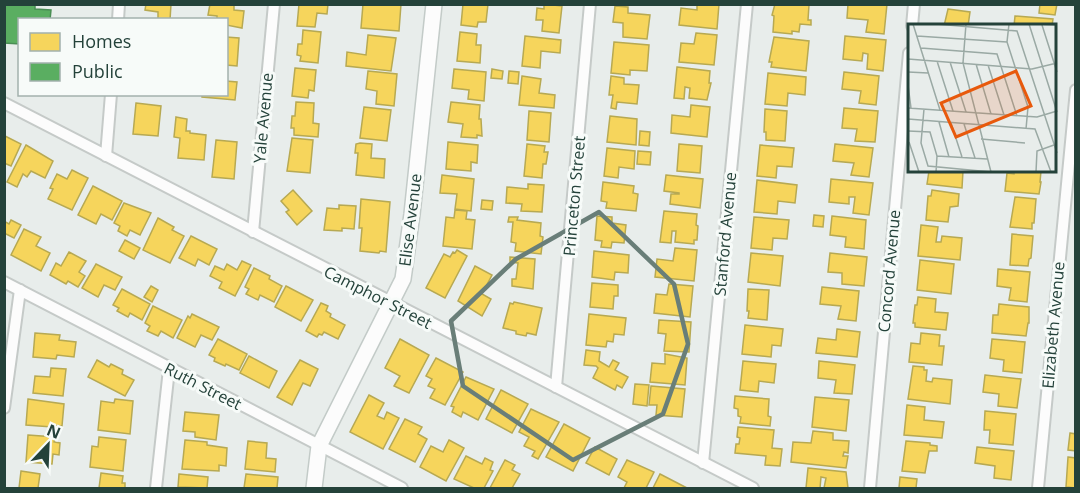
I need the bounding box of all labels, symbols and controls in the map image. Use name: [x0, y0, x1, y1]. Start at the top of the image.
legend: [18, 18, 228, 96]
inset map: [908, 24, 1056, 172]
text: Homes: [72, 29, 131, 53]
text: Public: [72, 59, 123, 83]
street label: Yale Avenue: [248, 72, 278, 164]
street label: Princeton Street: [558, 135, 590, 257]
street label: Stanford Avenue: [709, 171, 741, 297]
street label: Elise Avenue: [393, 172, 427, 268]
street label: Concord Avenue: [873, 209, 905, 333]
street label: Camphor Street: [320, 260, 436, 334]
street label: Elizabeth Avenue: [1036, 261, 1070, 389]
street label: Ruth Street: [161, 357, 246, 415]
north arrow: [18, 415, 78, 475]
text: N: [44, 419, 64, 444]

